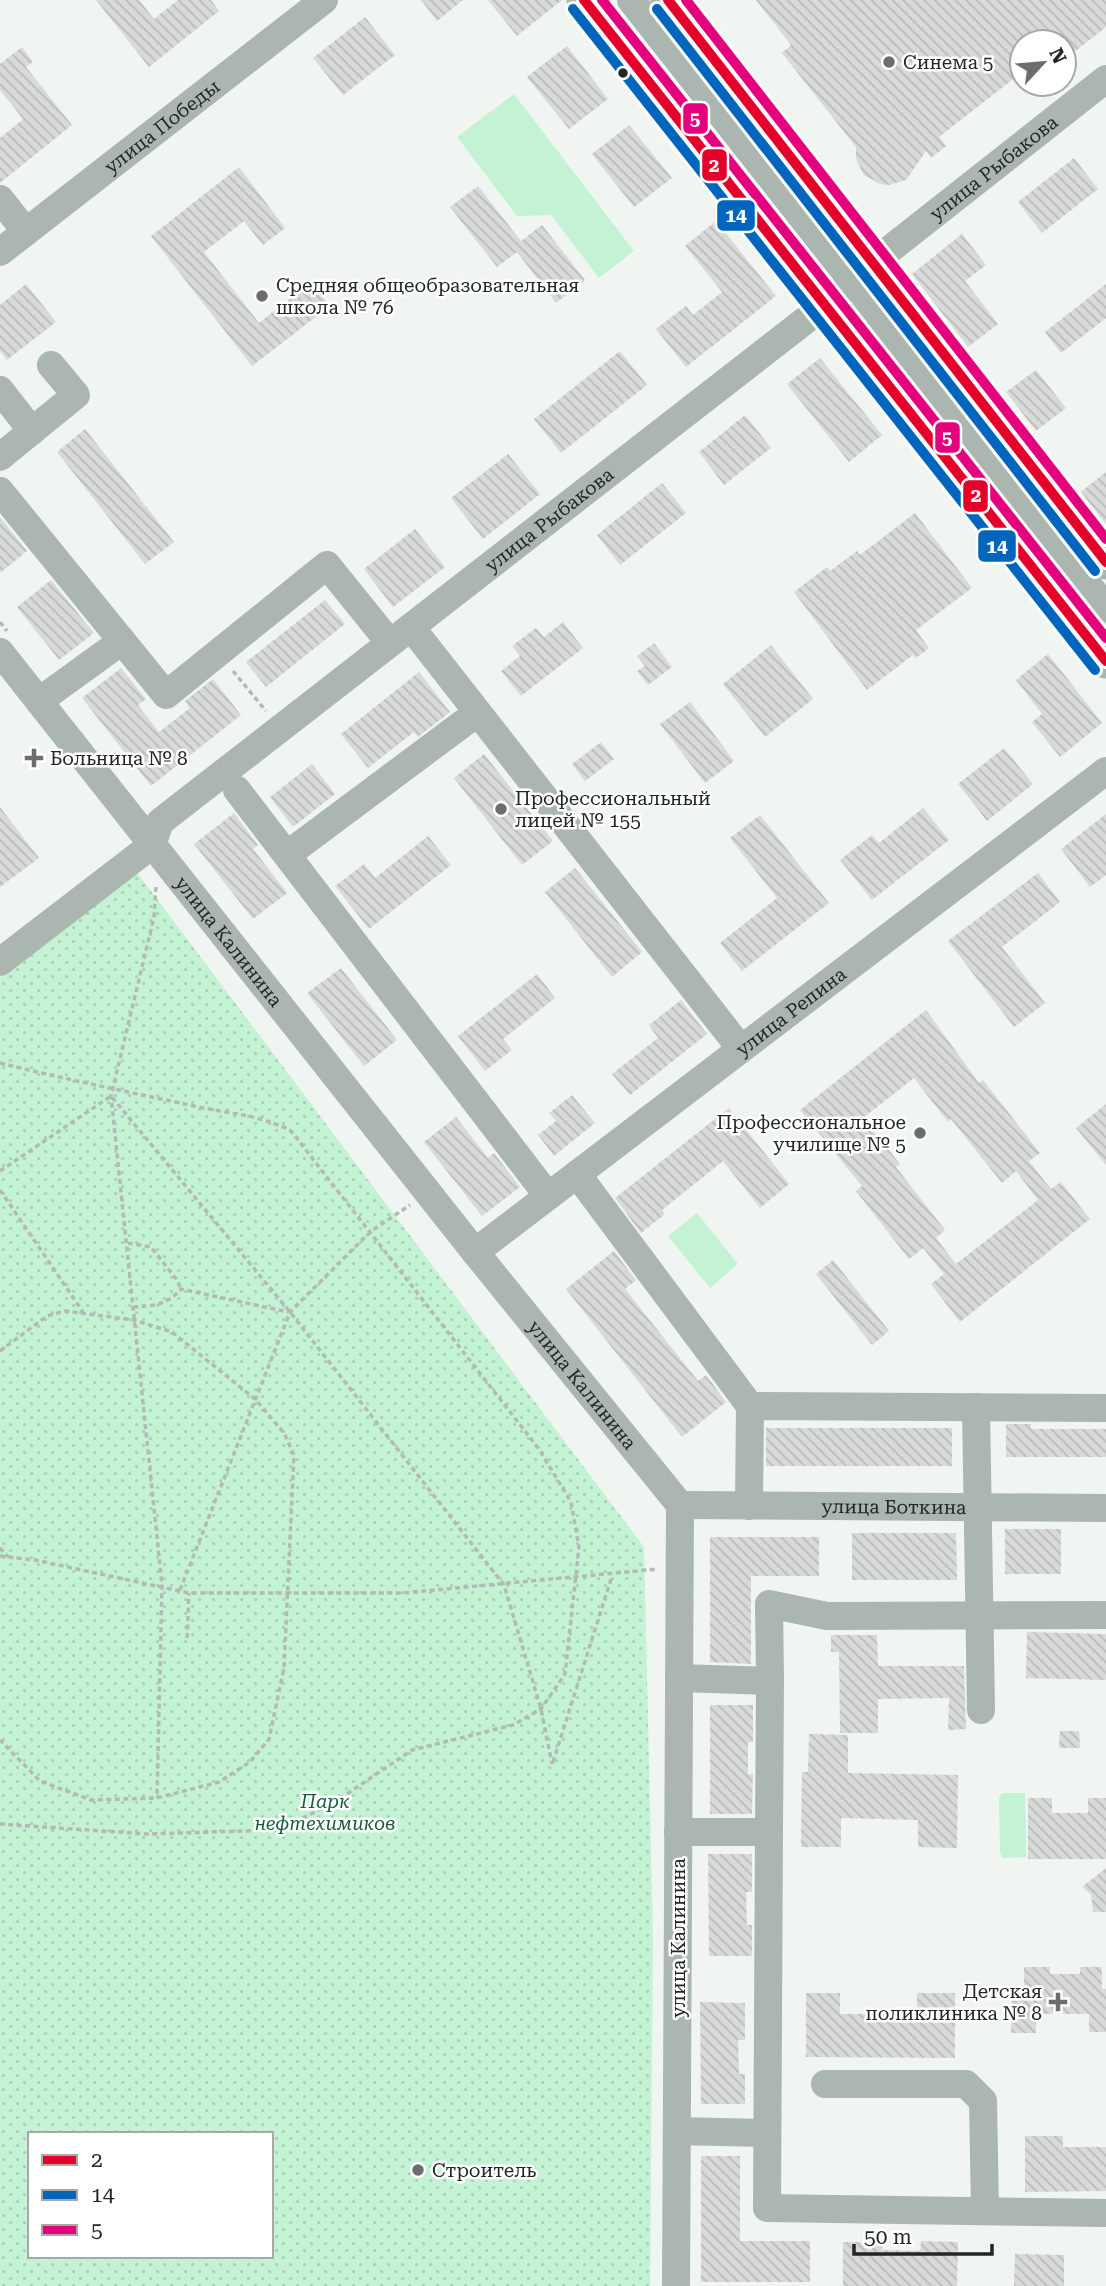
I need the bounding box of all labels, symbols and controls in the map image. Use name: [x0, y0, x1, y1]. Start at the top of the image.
north arrow: [1008, 28, 1078, 98]
text: N: [1044, 44, 1072, 68]
place label: Синема 5: [903, 51, 993, 74]
marker: Синема 5: [881, 54, 897, 70]
unlabelled marker: [616, 66, 630, 80]
street label: улица Победы: [100, 75, 224, 178]
line badge: 5: [682, 102, 709, 135]
text: 5: [690, 107, 701, 130]
street label: улица Рыбакова: [925, 110, 1063, 225]
line badge: 2: [701, 148, 728, 182]
text: 2: [709, 154, 719, 177]
line badge: 14: [716, 199, 756, 232]
text: 14: [725, 204, 747, 227]
place label: Средняя общеобразовательная школа № 76: [276, 274, 580, 319]
marker: Средняя общеобразовательная школа № 76: [254, 288, 270, 304]
line badge: 5: [934, 421, 961, 454]
text: 5: [942, 426, 953, 449]
street label: улица Рыбакова: [481, 462, 619, 577]
line badge: 2: [962, 479, 989, 513]
text: 2: [971, 484, 981, 507]
line badge: 14: [977, 529, 1017, 563]
text: 14: [986, 535, 1008, 558]
place label: Больница № 8: [50, 747, 188, 770]
marker: Больница № 8: [24, 748, 44, 768]
place label: Профессиональный лицей № 155: [515, 787, 711, 832]
marker: Профессиональный лицей № 155: [493, 801, 509, 817]
street label: улица Калинина: [170, 872, 288, 1012]
street label: улица Репина: [731, 962, 851, 1061]
place label: Профессиональное училище № 5: [716, 1111, 906, 1156]
marker: Профессиональное училище № 5: [912, 1125, 928, 1141]
street label: улица Калинина: [523, 1316, 642, 1455]
street label: улица Боткина: [822, 1495, 967, 1519]
park label: Парк нефтехимиков: [254, 1790, 396, 1835]
street label: улица Калинина: [667, 1858, 690, 2018]
place label: Детская поликлиника № 8: [866, 1980, 1042, 2025]
marker: Детская поликлиника № 8: [1048, 1992, 1068, 2012]
legend: [28, 2132, 273, 2258]
text: 2: [91, 2148, 103, 2172]
place label: Строитель: [432, 2159, 536, 2182]
marker: Строитель: [410, 2162, 426, 2178]
text: 14: [91, 2183, 115, 2207]
scale bar: [854, 2212, 992, 2256]
text: 5: [91, 2218, 103, 2242]
text: 50 m: [864, 2225, 912, 2249]

